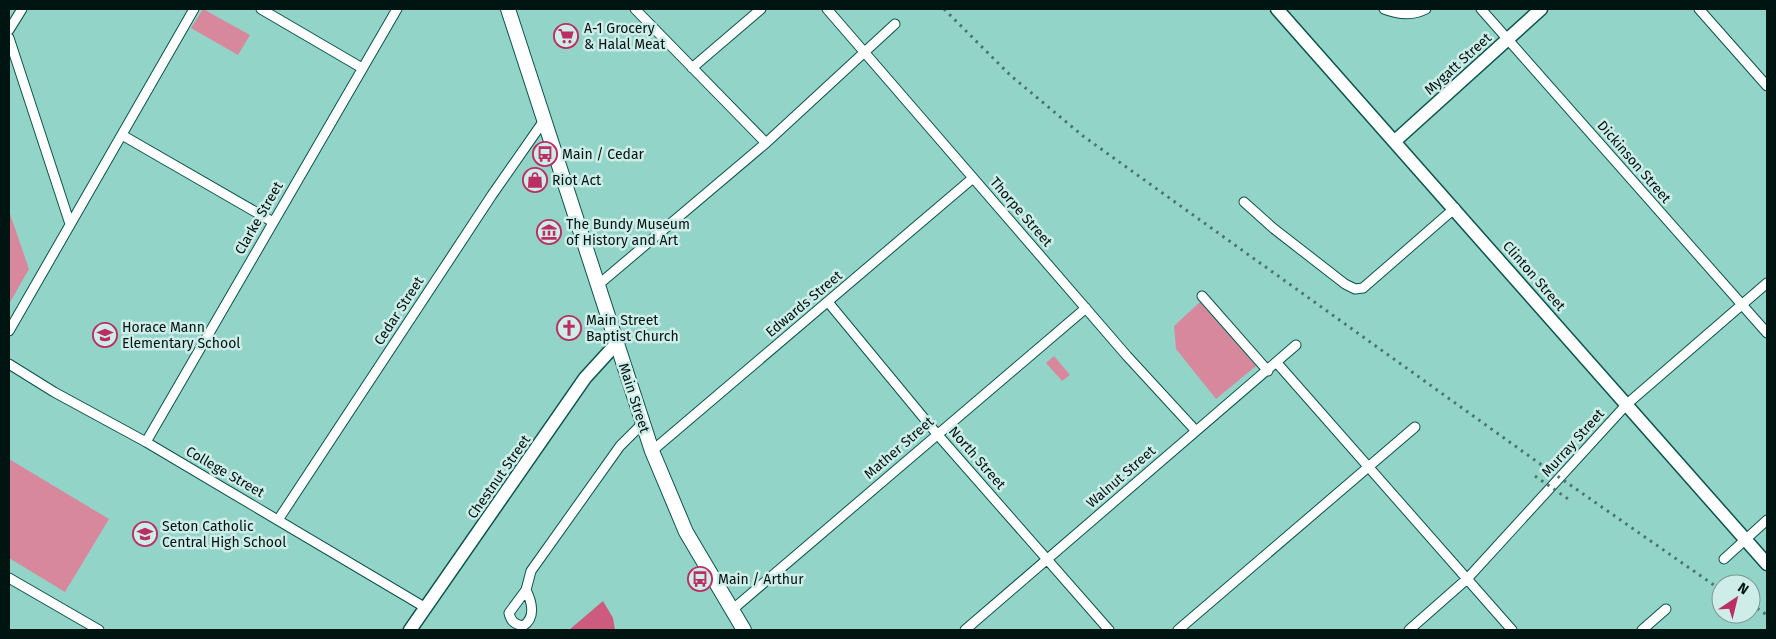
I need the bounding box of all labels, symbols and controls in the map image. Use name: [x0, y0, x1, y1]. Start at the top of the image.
place label: A-1 Grocery & Halal Meat: [584, 20, 666, 53]
supermarket icon: A-1 Grocery & Halal Meat: [553, 23, 579, 49]
street label: Mygatt Street: [1421, 29, 1496, 98]
street label: Dickinson Street: [1594, 117, 1675, 207]
bus stop icon: Main / Cedar: [532, 141, 558, 167]
place label: Main / Cedar: [562, 146, 645, 163]
shop icon: Riot Act: [522, 167, 548, 193]
place label: Riot Act: [552, 172, 602, 189]
street label: Thorpe Street: [986, 174, 1056, 251]
street label: Clarke Street: [231, 178, 287, 257]
place label: The Bundy Museum of History and Art: [566, 216, 690, 249]
museum icon: The Bundy Museum of History and Art: [536, 219, 562, 245]
street label: Clinton Street: [1499, 238, 1570, 315]
street label: Edwards Street: [762, 266, 846, 341]
street label: Cedar Street: [371, 273, 428, 348]
place label: Main Street Baptist Church: [586, 312, 679, 345]
church icon: Main Street Baptist Church: [556, 315, 582, 341]
place label: Horace Mann Elementary School: [122, 319, 240, 352]
school or university icon: Horace Mann Elementary School: [92, 322, 118, 348]
street label: Main Street: [615, 361, 654, 436]
street label: Murray Street: [1538, 405, 1609, 480]
street label: Mather Street: [861, 413, 938, 483]
street label: North Street: [945, 423, 1010, 494]
street label: Chestnut Street: [464, 431, 535, 522]
street label: Walnut Street: [1083, 442, 1160, 512]
street label: College Street: [183, 443, 268, 502]
place label: Seton Catholic Central High School: [162, 518, 286, 551]
school or university icon: Seton Catholic Central High School: [132, 521, 158, 547]
bus stop icon: Main / Arthur: [687, 566, 713, 592]
place label: Main / Arthur: [718, 571, 804, 588]
north arrow: [1711, 574, 1761, 624]
text: N: [1734, 579, 1752, 598]

